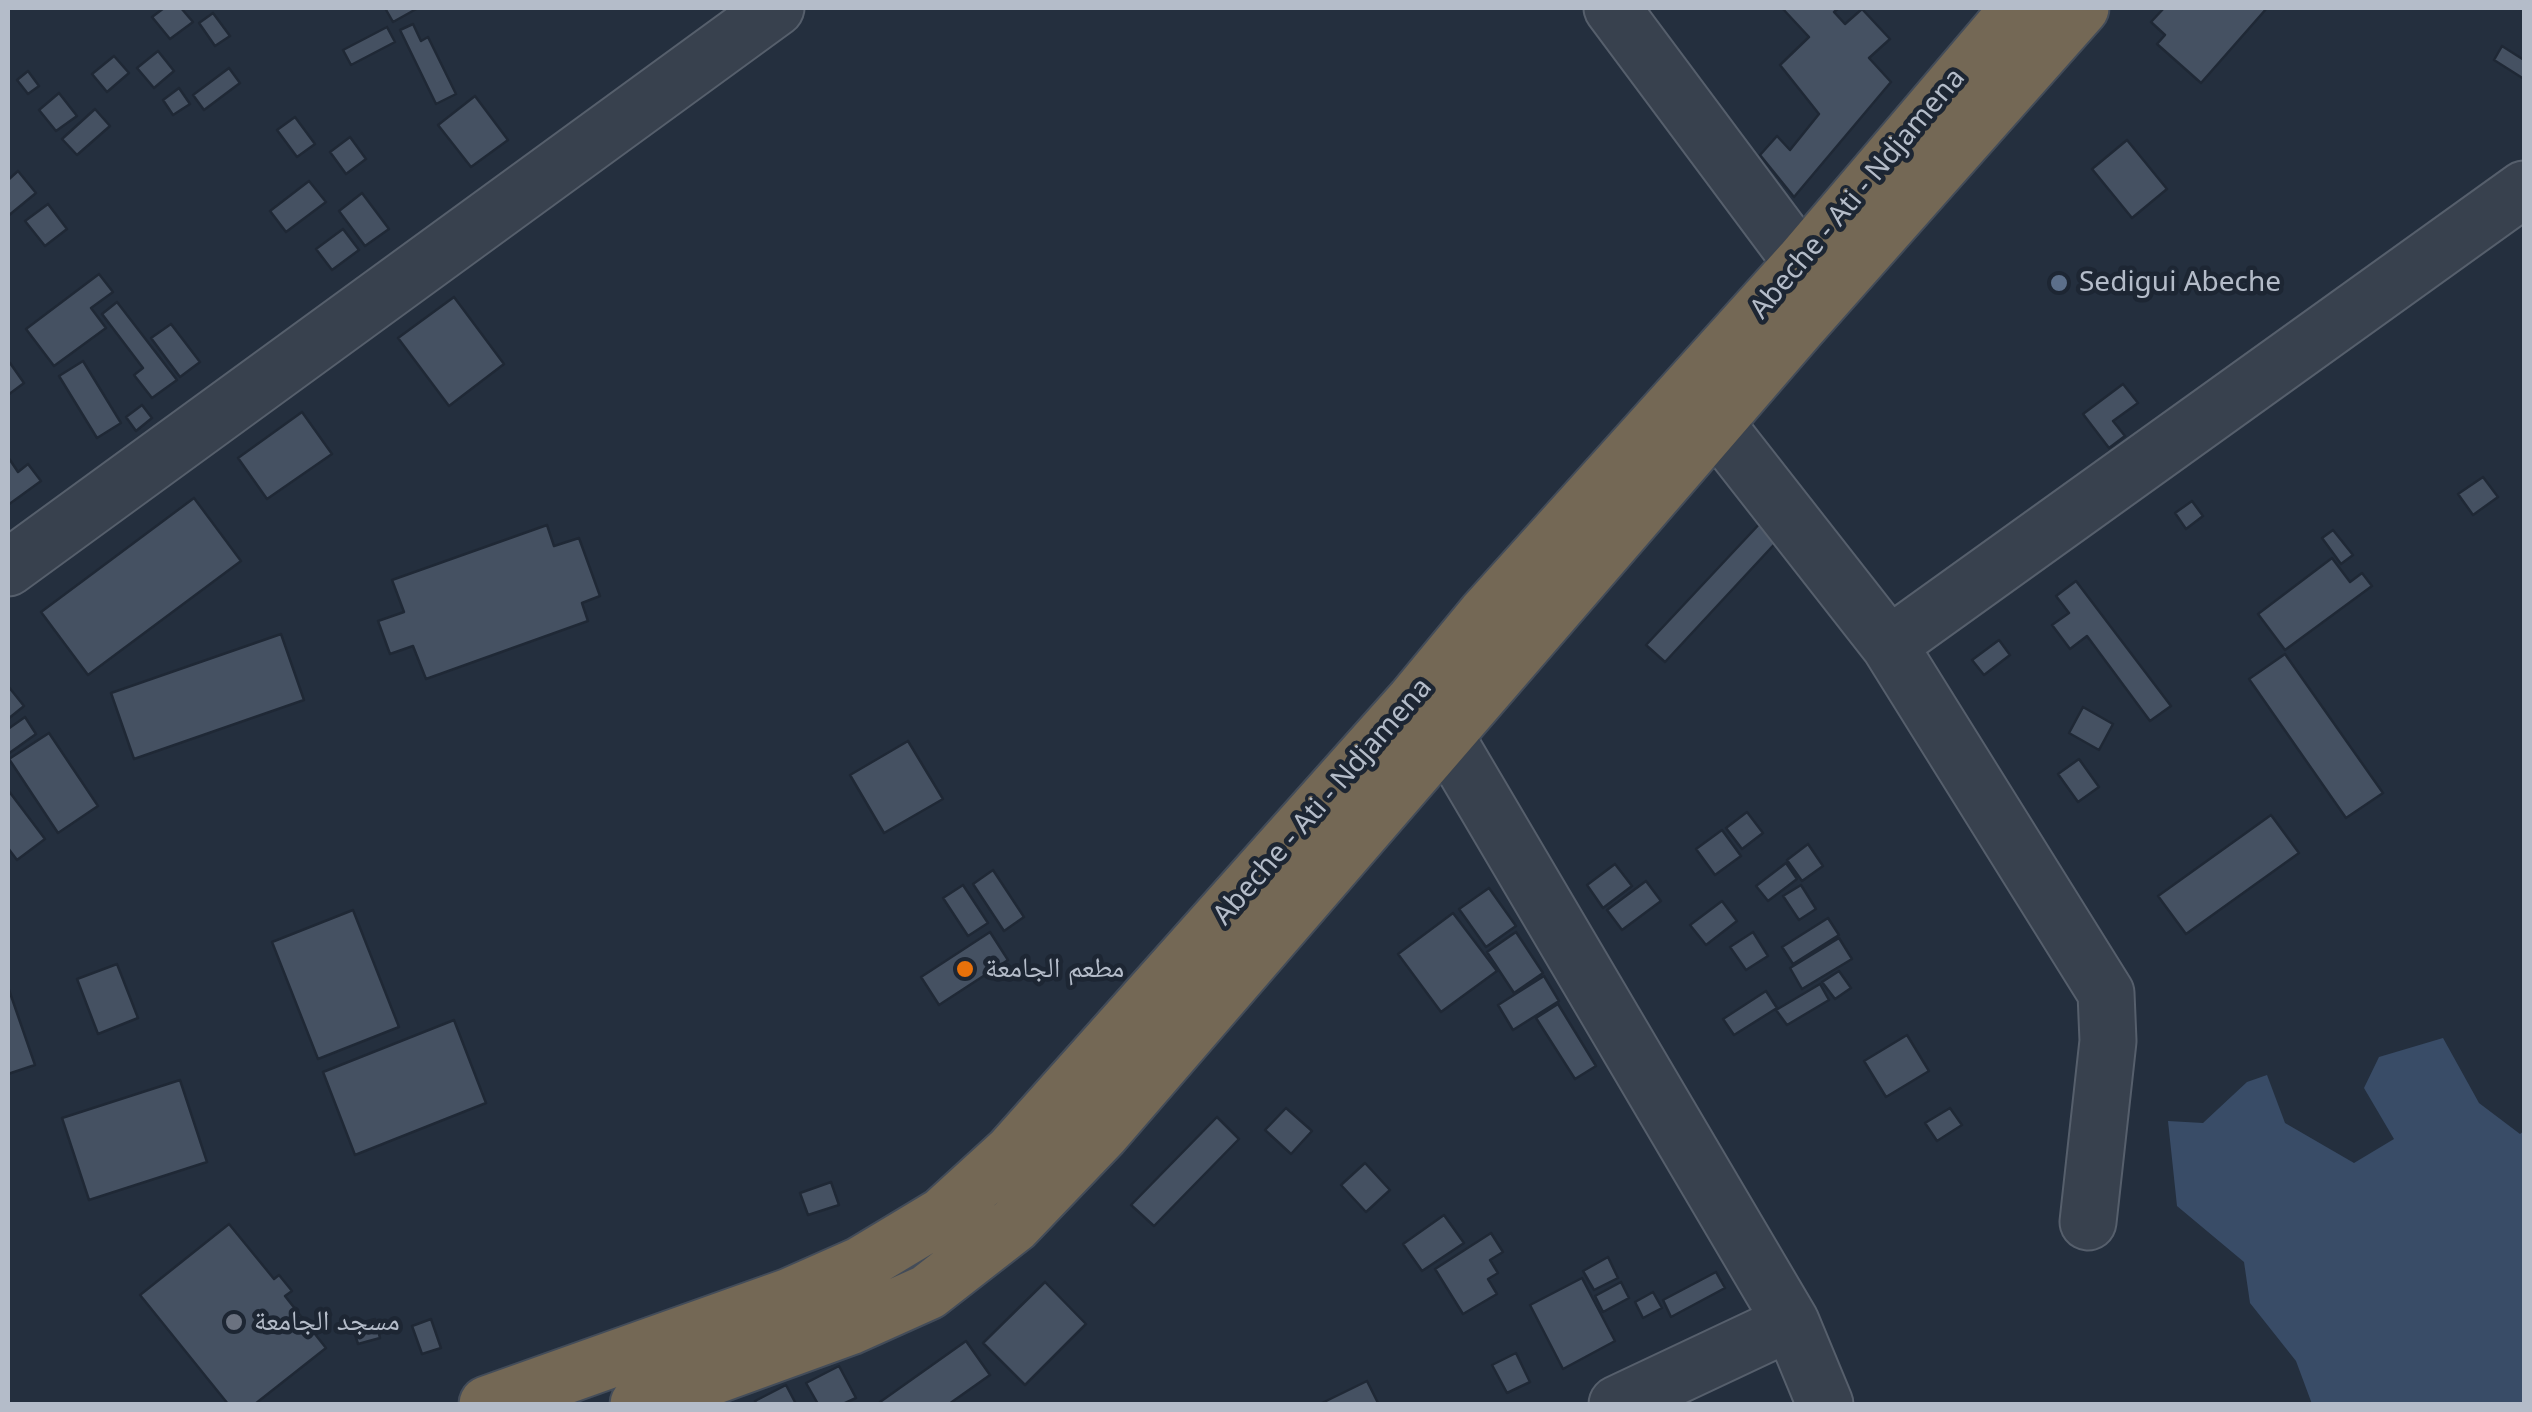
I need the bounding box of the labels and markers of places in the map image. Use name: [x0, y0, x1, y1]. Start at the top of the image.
place label: Sedigui Abeche: [2079, 266, 2281, 300]
marker: Sedigui Abeche: [2048, 272, 2070, 294]
place label: مطعم الجامعة: [985, 952, 1124, 986]
marker: مطعم الجامعة: [954, 958, 976, 980]
place label: مسجد الجامعة: [254, 1305, 400, 1339]
marker: مسجد الجامعة: [223, 1311, 245, 1333]

